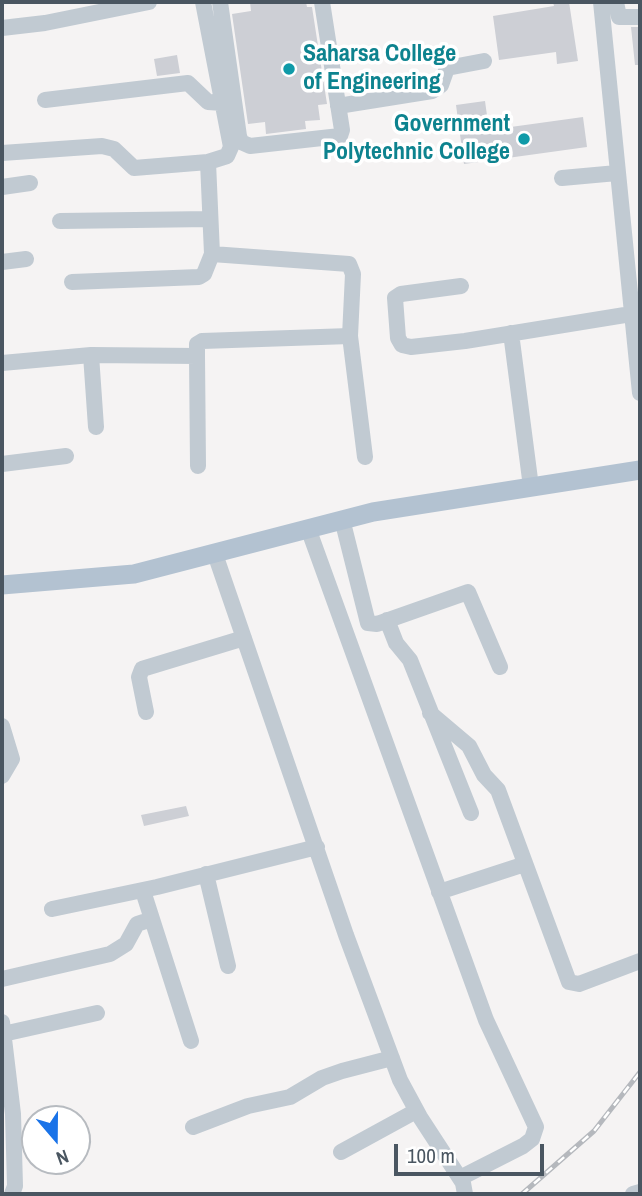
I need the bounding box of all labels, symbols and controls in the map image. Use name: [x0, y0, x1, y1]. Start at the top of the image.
place label: Saharsa College of Engineering: [303, 41, 456, 97]
marker: Saharsa College of Engineering: [281, 61, 297, 77]
place label: Government Polytechnic College: [323, 111, 510, 167]
marker: Government Polytechnic College: [516, 131, 532, 147]
north arrow: [21, 1105, 91, 1175]
scale bar: [397, 1130, 548, 1174]
text: 100 m: [407, 1141, 455, 1170]
text: N: [53, 1144, 72, 1172]

